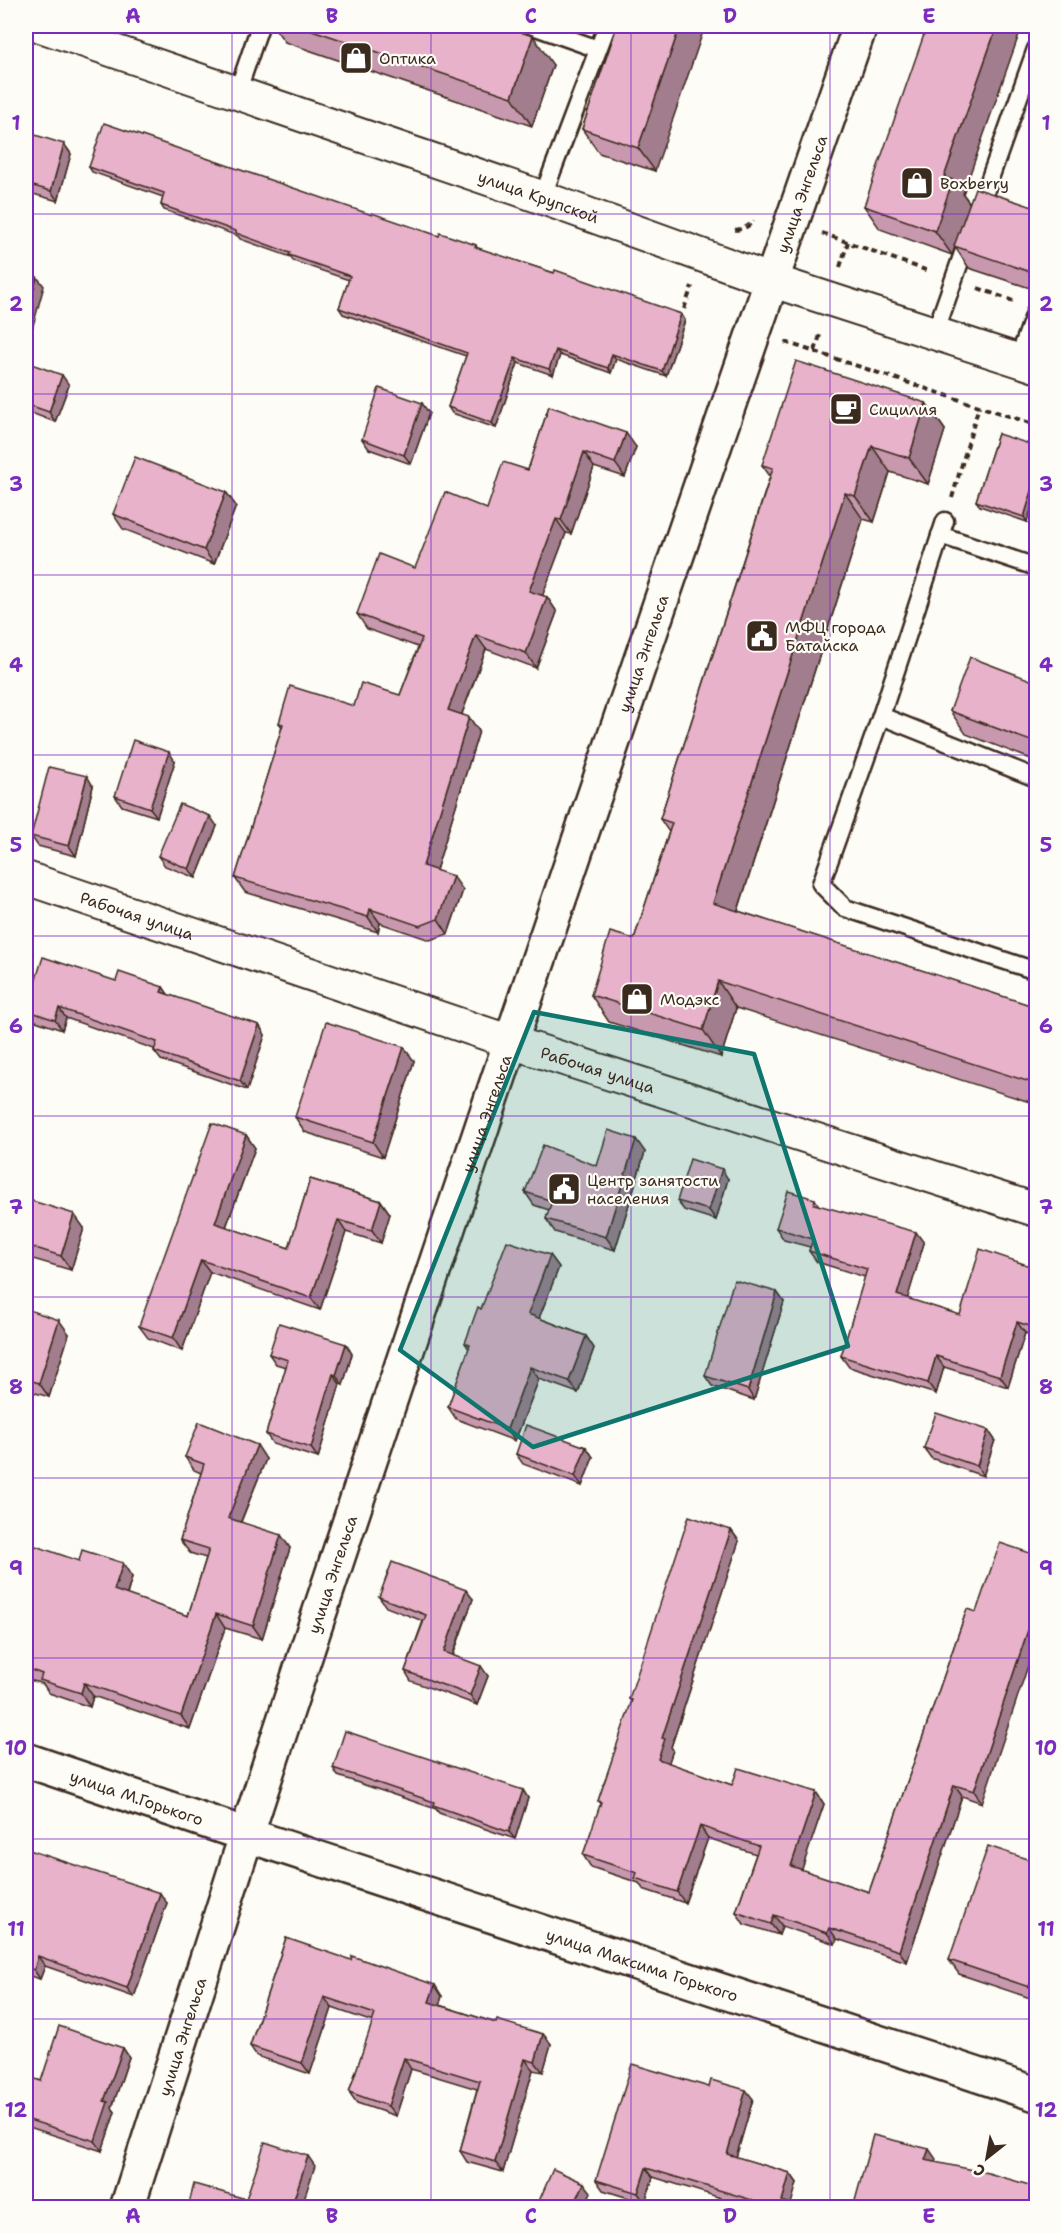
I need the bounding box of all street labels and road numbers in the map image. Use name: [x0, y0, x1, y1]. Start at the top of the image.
street label: улица Энгельса: [771, 132, 832, 256]
street label: улица Крупской: [475, 166, 602, 228]
street label: улица Энгельса: [613, 592, 673, 715]
street label: Рабочая улица: [77, 887, 196, 944]
street label: Рабочая улица: [538, 1042, 657, 1098]
street label: улица Энгельса: [457, 1052, 516, 1175]
street label: улица Энгельса: [303, 1512, 362, 1636]
street label: улица М.Горького: [67, 1765, 206, 1830]
street label: улица Максима Горького: [544, 1923, 741, 2006]
street label: улица Энгельса: [153, 1975, 211, 2099]

